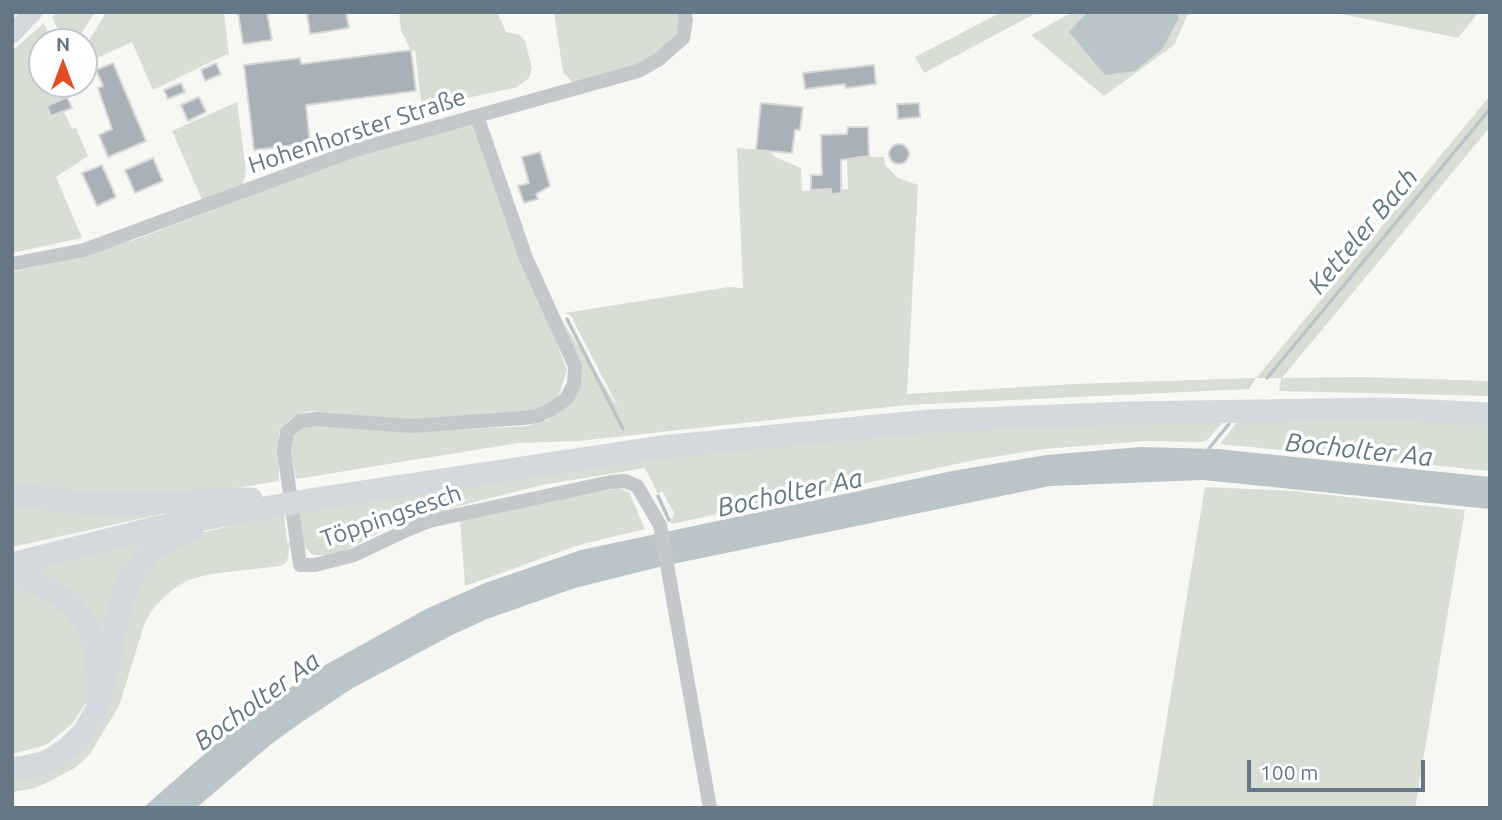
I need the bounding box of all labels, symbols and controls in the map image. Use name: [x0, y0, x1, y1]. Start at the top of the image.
north arrow: [28, 28, 98, 98]
text: N: [56, 33, 70, 55]
street label: Hohenhorster Straße: [245, 82, 469, 180]
water label: Ketteler Bach: [1301, 162, 1425, 300]
water label: Bocholter Aa: [1284, 427, 1434, 473]
water label: Bocholter Aa: [714, 462, 866, 524]
street label: Töppingsesch: [317, 479, 465, 553]
water label: Bocholter Aa: [188, 645, 326, 757]
scale bar: [1250, 746, 1428, 790]
text: 100 m: [1260, 760, 1318, 784]

